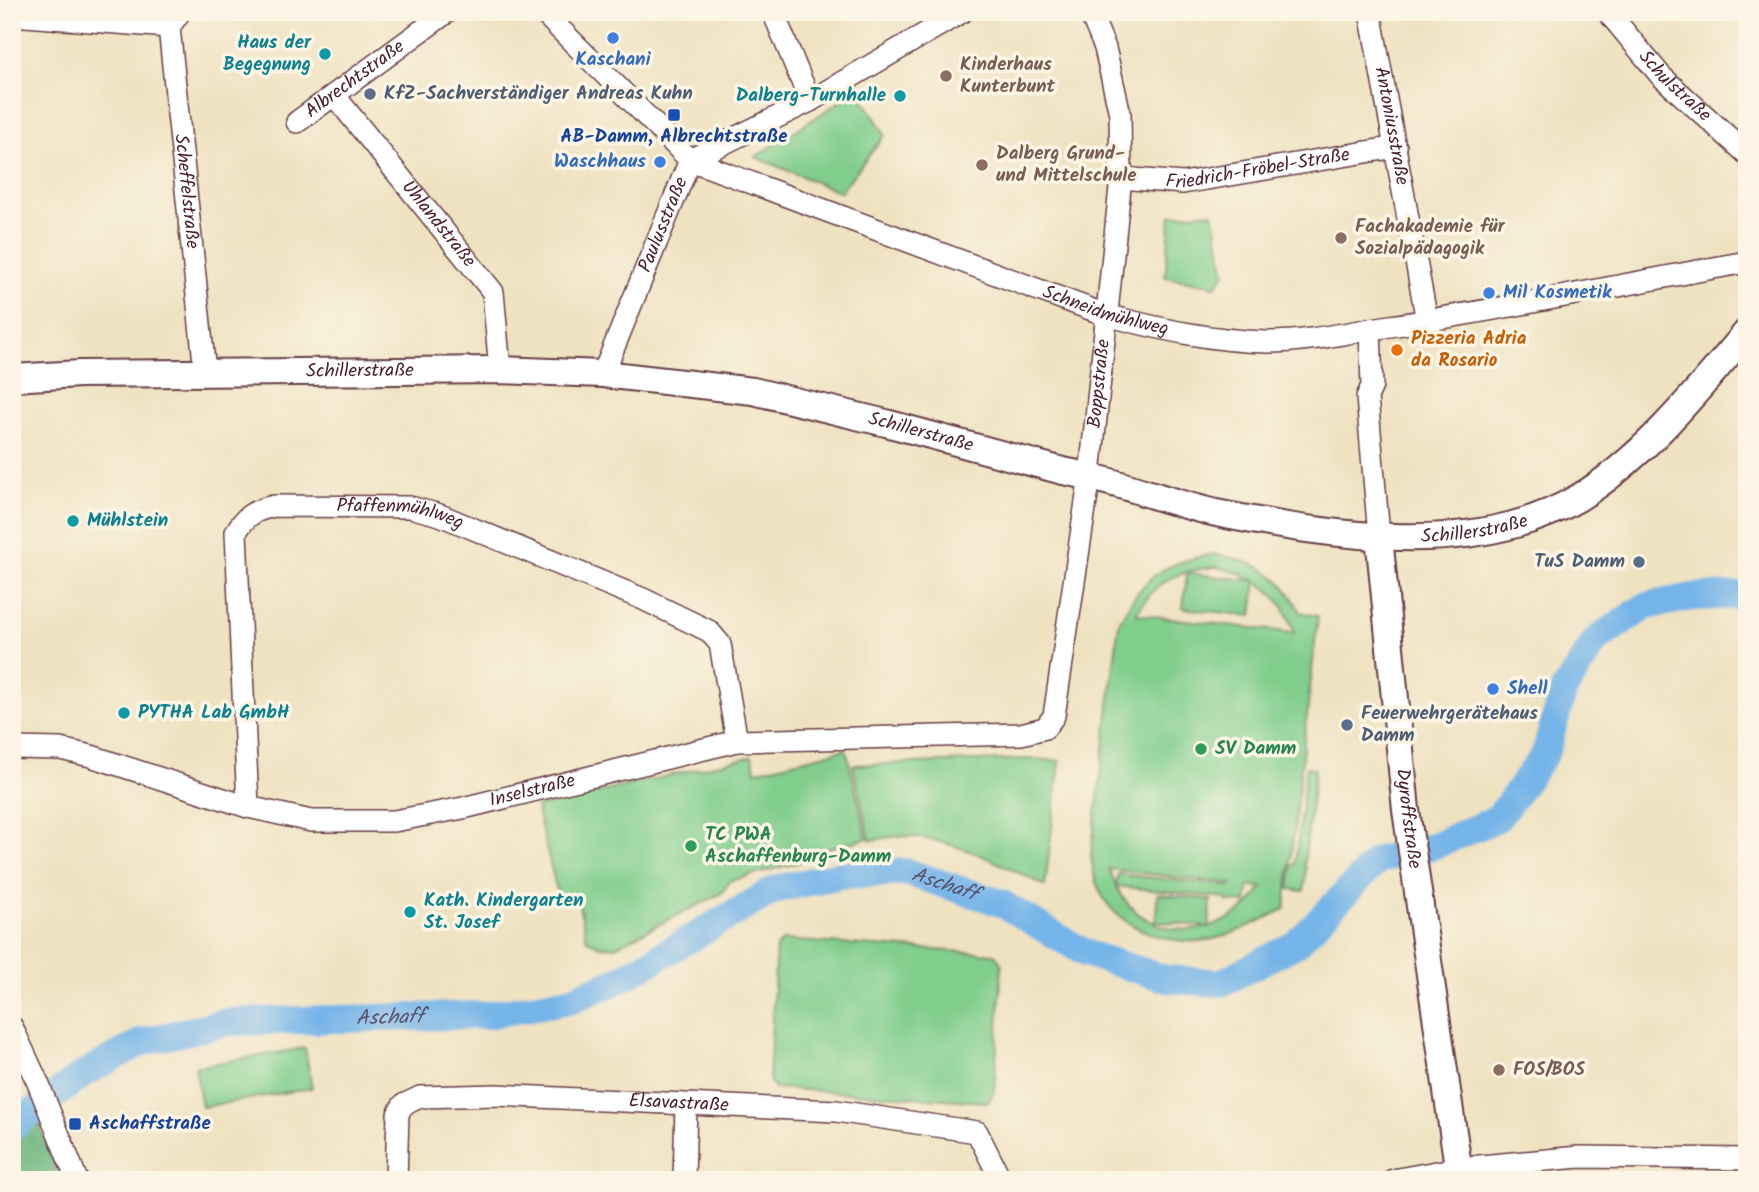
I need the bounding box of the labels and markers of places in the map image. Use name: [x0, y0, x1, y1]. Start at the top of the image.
place label: Haus der Begegnung: [223, 28, 312, 80]
marker: Kaschani: [605, 30, 621, 46]
place label: Kaschani: [575, 45, 652, 75]
marker: Haus der Begegnung: [317, 46, 333, 62]
place label: Kinderhaus Kunterbunt: [960, 50, 1055, 102]
marker: Kinderhaus Kunterbunt: [938, 68, 954, 84]
place label: KfZ-Sachverständiger Andreas Kuhn: [384, 79, 693, 109]
place label: Dalberg-Turnhalle: [736, 81, 886, 111]
marker: KfZ-Sachverständiger Andreas Kuhn: [362, 86, 378, 102]
marker: Dalberg-Turnhalle: [892, 88, 908, 104]
marker: AB-Damm, Albrechtstraße: [666, 107, 682, 123]
place label: AB-Damm, Albrechtstraße: [561, 122, 787, 152]
place label: Dalberg Grund- und Mittelschule: [996, 139, 1137, 191]
place label: Waschhaus: [554, 147, 646, 177]
marker: Waschhaus: [652, 154, 668, 170]
marker: Dalberg Grund- und Mittelschule: [974, 157, 990, 173]
place label: Fachakademie für Sozialpädagogik: [1355, 212, 1506, 264]
marker: Fachakademie für Sozialpädagogik: [1333, 230, 1349, 246]
place label: Mil Kosmetik: [1503, 278, 1612, 308]
marker: Mil Kosmetik: [1481, 285, 1497, 301]
place label: Pizzeria Adria da Rosario: [1411, 324, 1527, 376]
marker: Pizzeria Adria da Rosario: [1389, 342, 1405, 358]
place label: Mühlstein: [87, 506, 168, 536]
marker: Mühlstein: [65, 513, 81, 529]
place label: TuS Damm: [1534, 547, 1625, 577]
marker: TuS Damm: [1631, 554, 1647, 570]
place label: Shell: [1507, 674, 1549, 704]
marker: Shell: [1485, 681, 1501, 697]
place label: PYTHA Lab GmbH: [138, 698, 289, 728]
place label: Feuerwehrgerätehaus Damm: [1361, 699, 1538, 751]
marker: PYTHA Lab GmbH: [116, 705, 132, 721]
marker: Feuerwehrgerätehaus Damm: [1339, 717, 1355, 733]
place label: SV Damm: [1215, 734, 1296, 764]
marker: SV Damm: [1193, 741, 1209, 757]
place label: TC PWA Aschaffenburg-Damm: [705, 820, 891, 872]
marker: TC PWA Aschaffenburg-Damm: [683, 838, 699, 854]
place label: Kath. Kindergarten St. Josef: [424, 886, 584, 938]
marker: Kath. Kindergarten St. Josef: [402, 904, 418, 920]
place label: FOS/BOS: [1513, 1055, 1586, 1085]
marker: FOS/BOS: [1491, 1062, 1507, 1078]
place label: Aschaffstraße: [89, 1109, 211, 1139]
marker: Aschaffstraße: [67, 1116, 83, 1132]

